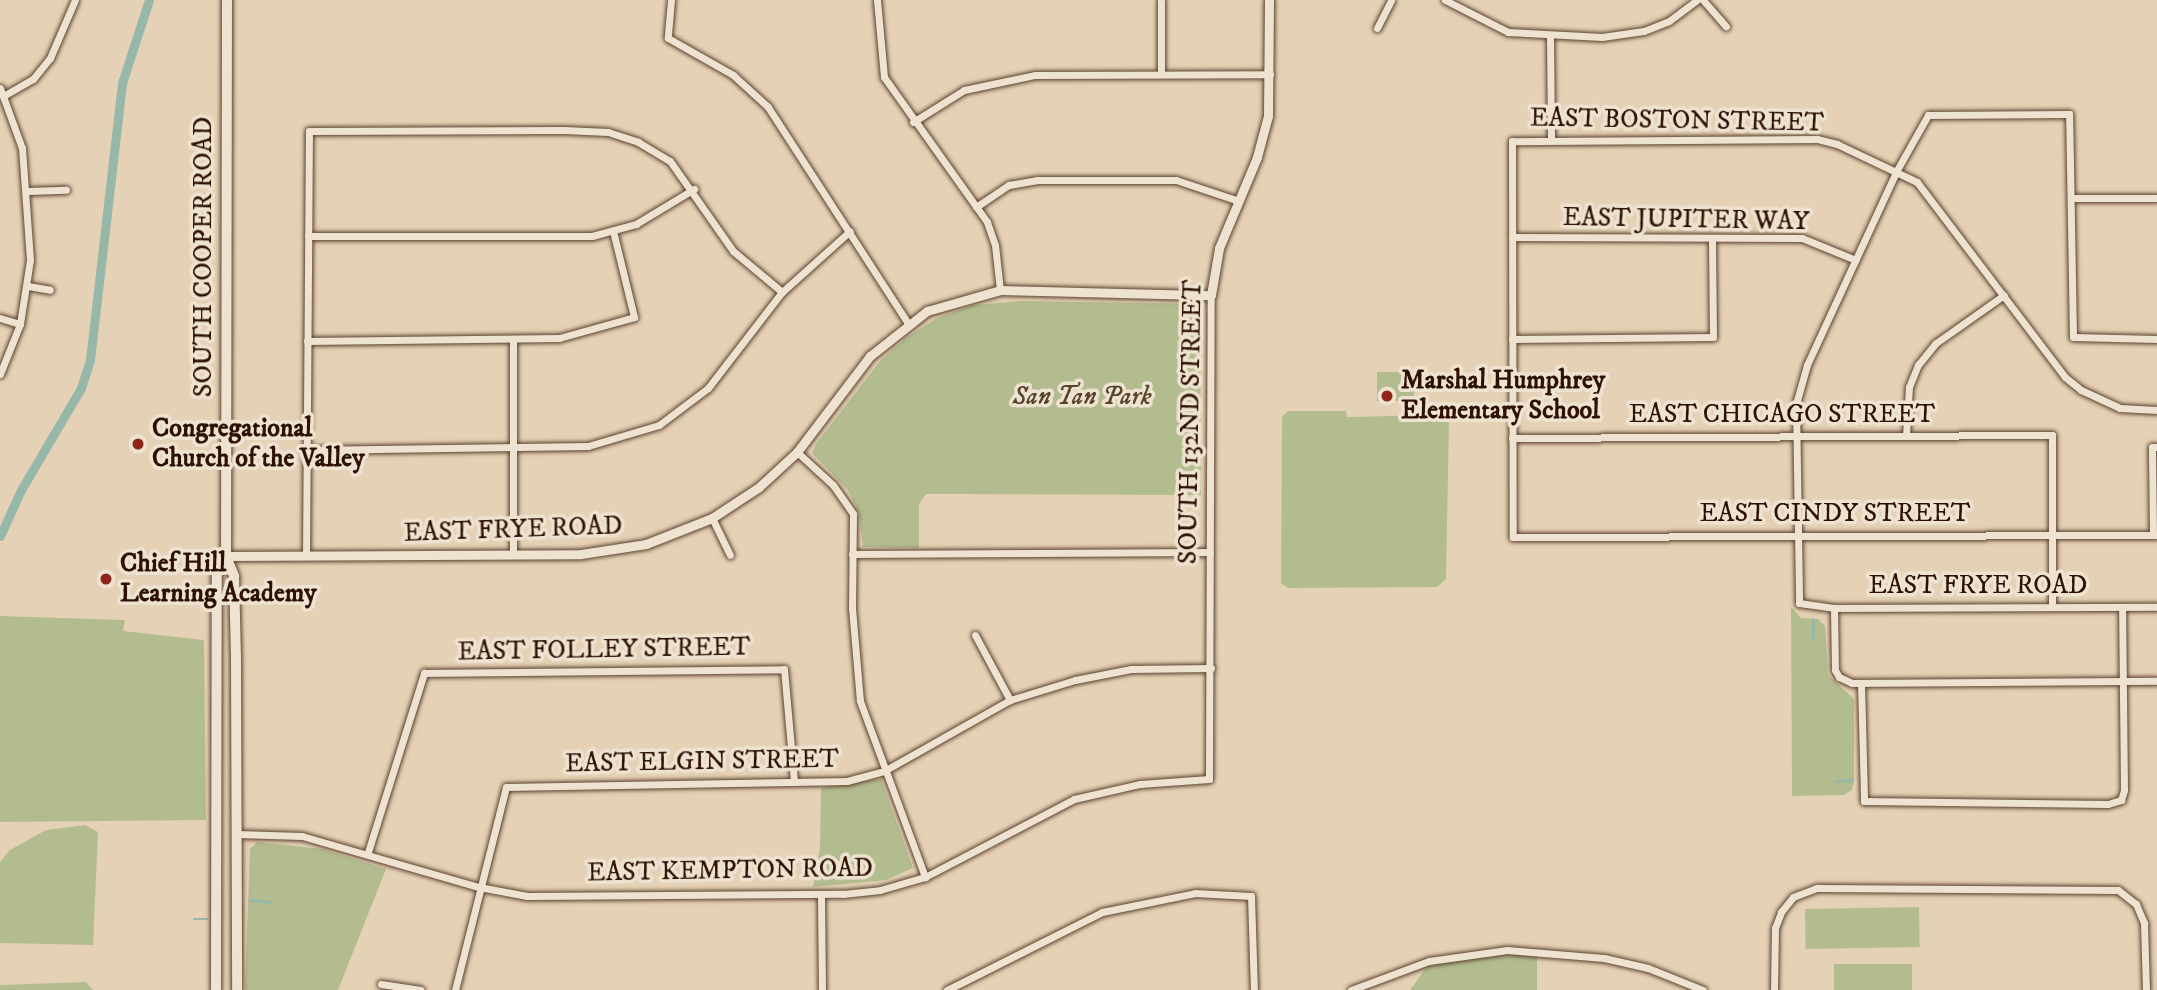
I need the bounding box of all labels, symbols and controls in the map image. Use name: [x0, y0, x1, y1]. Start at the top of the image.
street label: EAST BOSTON STREET: [1530, 103, 1824, 139]
street label: SOUTH COOPER ROAD: [188, 117, 220, 397]
street label: EAST JUPITER WAY: [1562, 202, 1810, 238]
street label: SOUTH 132ND STREET: [1173, 279, 1209, 565]
place label: Marshal Humphrey Elementary School: [1401, 365, 1605, 426]
park label: San Tan Park: [1012, 381, 1152, 413]
marker: Marshal Humphrey Elementary School: [1379, 388, 1395, 404]
street label: EAST CHICAGO STREET: [1629, 399, 1935, 431]
place label: Congregational Church of the Valley: [152, 413, 364, 474]
marker: Congregational Church of the Valley: [130, 436, 146, 452]
street label: EAST CINDY STREET: [1699, 498, 1971, 530]
street label: EAST FRYE ROAD: [403, 511, 623, 549]
place label: Chief Hill Learning Academy: [120, 548, 317, 610]
street label: EAST FRYE ROAD: [1869, 570, 2087, 602]
marker: Chief Hill Learning Academy: [98, 571, 114, 587]
street label: EAST FOLLEY STREET: [457, 632, 751, 668]
street label: EAST ELGIN STREET: [565, 744, 839, 780]
street label: EAST KEMPTON ROAD: [587, 853, 873, 889]

